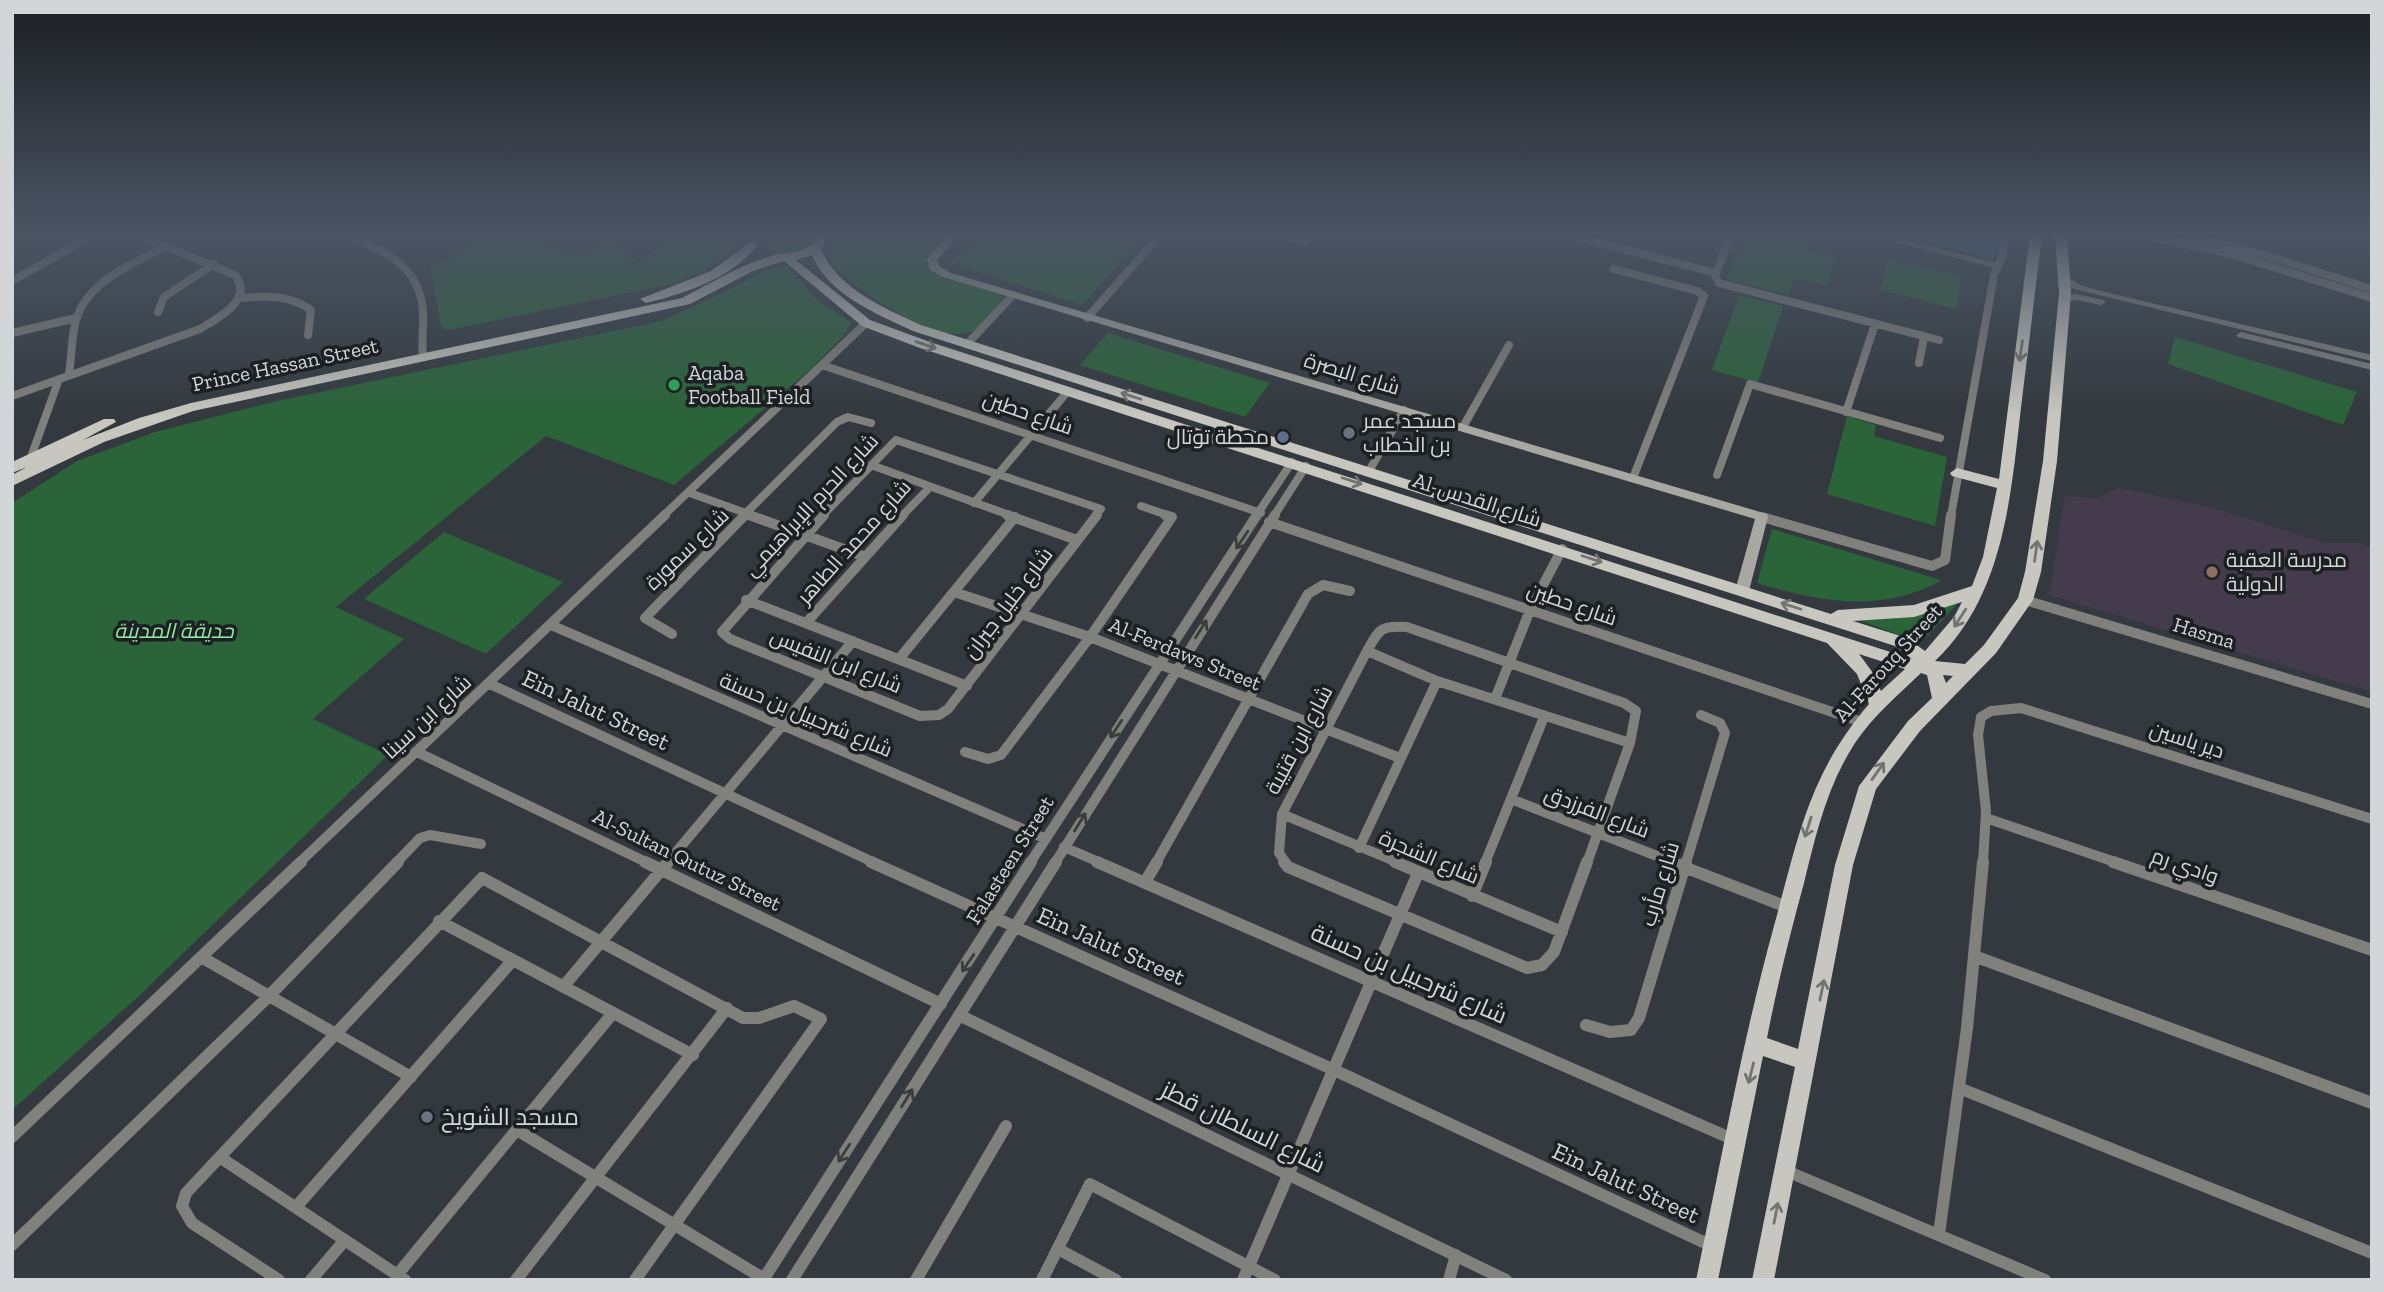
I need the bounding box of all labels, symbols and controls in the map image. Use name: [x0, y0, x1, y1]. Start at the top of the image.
street label: Prince Hassan Street: [190, 333, 380, 396]
one-way arrow: [2015, 339, 2028, 362]
one-way arrow: [914, 340, 936, 352]
street label: شارع البصرة: [1301, 347, 1403, 402]
place label: Aqaba Football Field: [688, 360, 811, 409]
marker: Aqaba Football Field: [666, 377, 682, 393]
street label: شارع حطين: [979, 385, 1077, 441]
one-way arrow: [1120, 389, 1142, 401]
place label: مسجد عمر بن الخطاب: [1362, 408, 1456, 458]
place label: محطة توتال: [1167, 424, 1269, 450]
marker: مسجد عمر بن الخطاب: [1341, 425, 1357, 441]
street label: شارع الحرم الإبراهيمي: [738, 428, 886, 584]
marker: محطة توتال: [1275, 429, 1291, 445]
street label: Al-شارع القدس: [1409, 467, 1544, 534]
street label: شارع محمد الطاهر: [791, 475, 917, 611]
one-way arrow: [1341, 476, 1363, 489]
street label: شارع سمورة: [640, 503, 735, 596]
one-way arrow: [1235, 530, 1250, 549]
one-way arrow: [2030, 540, 2043, 563]
street label: شارع خليل جبران: [958, 542, 1059, 665]
place label: مدرسة العقبة الدولية: [2226, 547, 2347, 596]
one-way arrow: [1581, 553, 1603, 566]
marker: مدرسة العقبة الدولية: [2204, 564, 2220, 580]
street label: شارع حطين: [1523, 576, 1621, 632]
street label: Al-Farouq Street: [1828, 598, 1947, 727]
one-way arrow: [1780, 599, 1802, 612]
one-way arrow: [1953, 608, 1968, 627]
street label: Hasma: [2170, 611, 2238, 654]
street label: Al-Ferdaws Street: [1105, 612, 1265, 696]
park label: حديقة المدينة: [114, 618, 235, 643]
one-way arrow: [1194, 620, 1208, 640]
street label: شارع ابن النفيس: [766, 623, 906, 700]
street label: Ein Jalut Street: [518, 663, 674, 756]
street label: شارع شرحبيل بن حسنة: [715, 667, 896, 764]
street label: شارع ابن سينا: [377, 669, 478, 765]
street label: شارع ابن قتيبة: [1259, 681, 1339, 799]
street label: دير ياسين: [2146, 716, 2228, 764]
one-way arrow: [1109, 719, 1123, 739]
one-way arrow: [1871, 762, 1885, 781]
street label: شارع الفرزدق: [1540, 780, 1653, 845]
street label: Falasteen Street: [960, 791, 1059, 928]
street label: Al-Sultan Qutuz Street: [589, 803, 786, 916]
one-way arrow: [1073, 812, 1087, 832]
one-way arrow: [1801, 816, 1813, 838]
street label: شارع الشجرة: [1375, 824, 1483, 891]
street label: شارع مأرب: [1635, 838, 1686, 930]
street label: وادي رم: [2147, 842, 2222, 892]
street label: Ein Jalut Street: [1033, 900, 1190, 991]
street label: شارع شرحبيل بن حسنة: [1306, 917, 1512, 1032]
one-way arrow: [961, 952, 975, 972]
one-way arrow: [1815, 979, 1829, 1002]
one-way arrow: [1744, 1061, 1757, 1084]
street label: شارع السلطان قطز: [1154, 1073, 1330, 1181]
one-way arrow: [901, 1088, 915, 1108]
place label: مسجد الشويخ: [441, 1102, 579, 1133]
marker: مسجد الشويخ: [419, 1109, 435, 1125]
street label: Ein Jalut Street: [1548, 1136, 1704, 1229]
one-way arrow: [837, 1143, 851, 1163]
one-way arrow: [1769, 1202, 1783, 1225]

